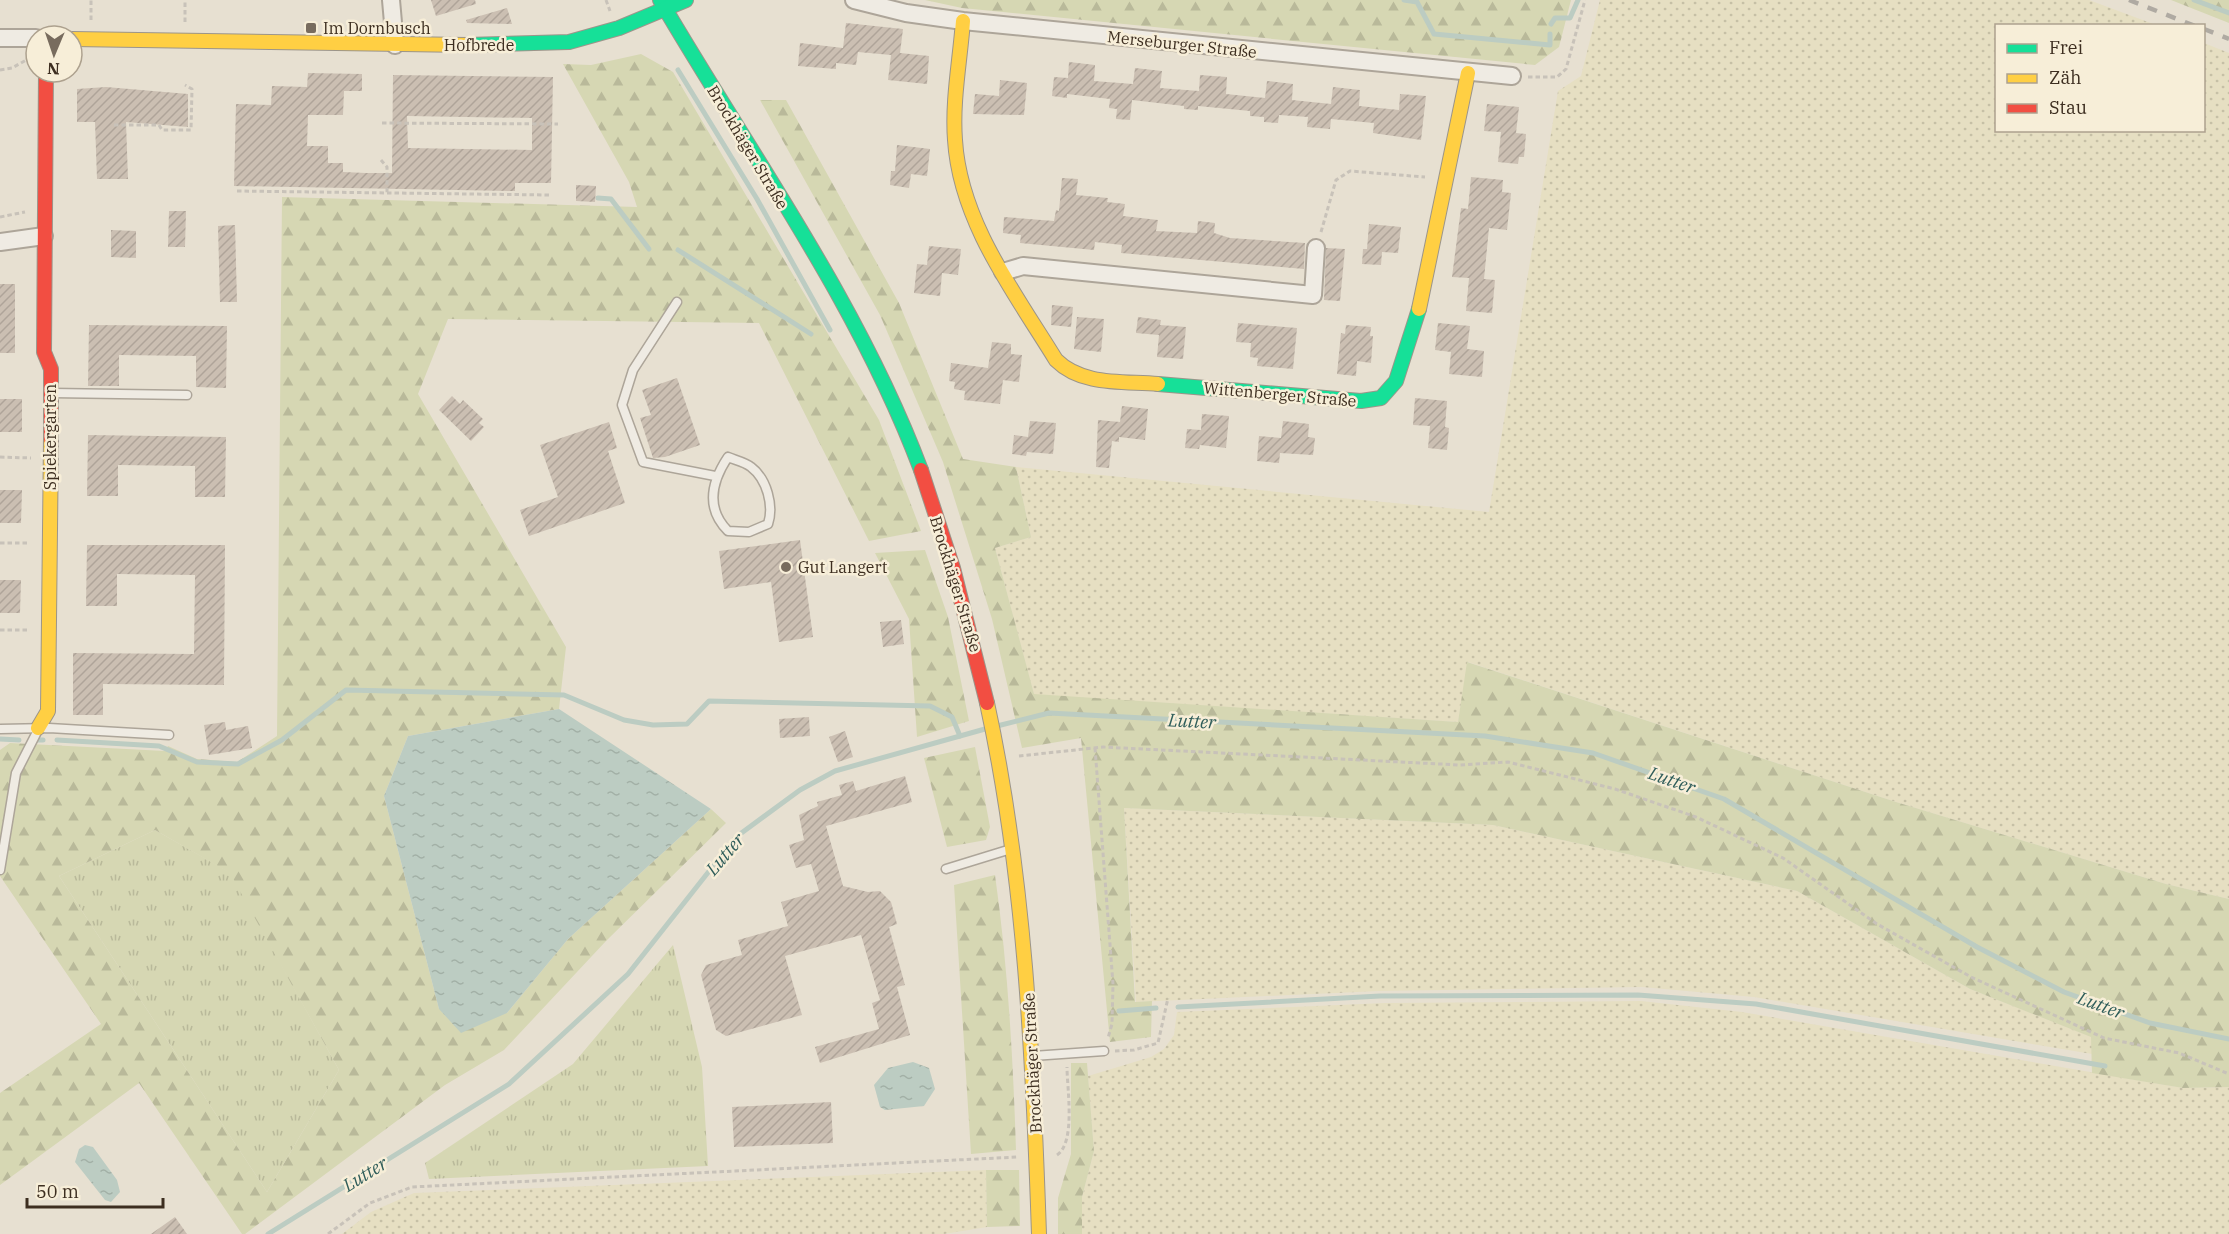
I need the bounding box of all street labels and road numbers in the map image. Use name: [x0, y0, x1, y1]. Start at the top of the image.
street label: Merseburger Straße: [1106, 26, 1258, 62]
street label: Hofbrede: [444, 35, 514, 55]
street label: Brockhäger Straße: [703, 81, 793, 213]
street label: Wittenberger Straße: [1203, 377, 1357, 411]
street label: Spiekergarten: [40, 384, 60, 490]
street label: Brockhäger Straße: [926, 514, 986, 654]
street label: Brockhäger Straße: [1018, 992, 1046, 1134]

